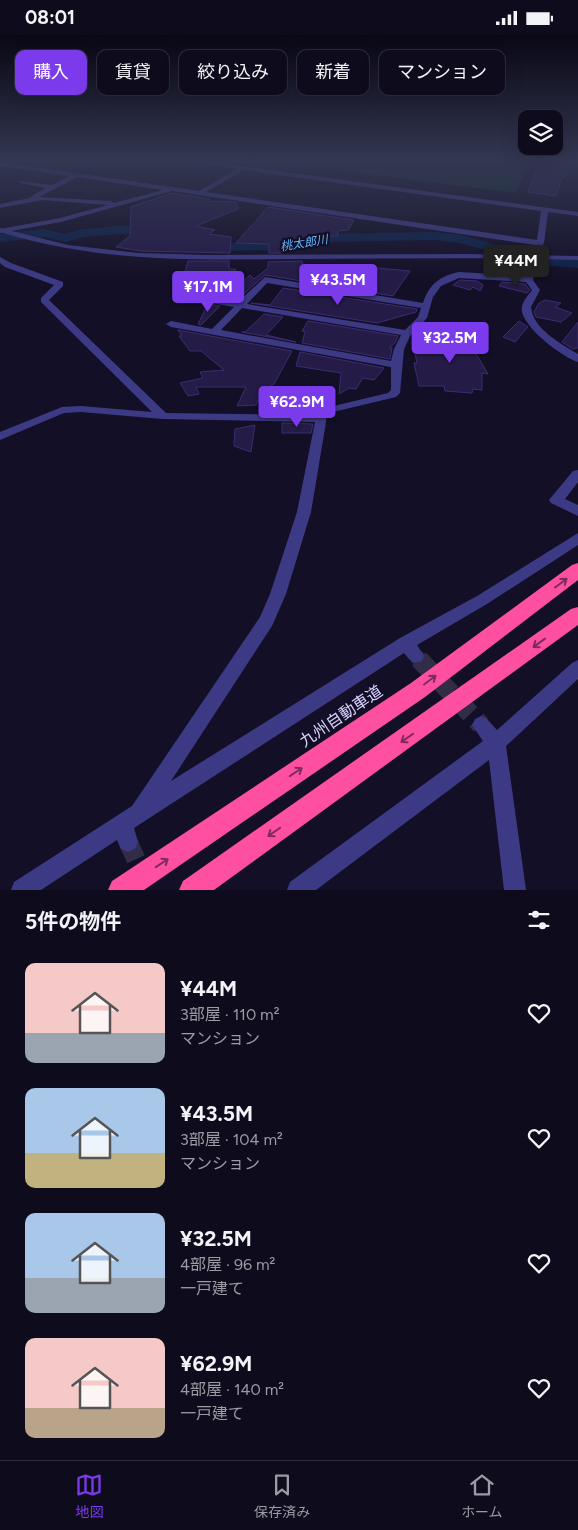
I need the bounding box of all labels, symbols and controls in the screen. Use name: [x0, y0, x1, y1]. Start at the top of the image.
text: 08:01: [25, 6, 75, 29]
chip: 購入: [15, 50, 87, 95]
chip: 賃貸: [97, 50, 169, 95]
chip: 絞り込み: [179, 50, 287, 95]
chip: 新着: [297, 50, 369, 95]
chip: マンション: [379, 50, 505, 95]
map controls: [518, 110, 563, 155]
button: layers: [518, 110, 563, 155]
water label: 桃太郎川: [279, 232, 331, 254]
pin: ¥44M: [486, 245, 546, 287]
text: ¥44M: [494, 251, 538, 270]
pin: ¥43.5M: [297, 263, 379, 306]
text: ¥43.5M: [310, 270, 366, 289]
pin: ¥17.1M: [167, 271, 249, 313]
text: ¥17.1M: [183, 277, 233, 296]
pin: ¥32.5M: [409, 321, 491, 364]
text: ¥32.5M: [423, 328, 477, 347]
pin: ¥62.9M: [256, 385, 338, 428]
text: ¥62.9M: [269, 392, 325, 411]
one-way arrow: [554, 578, 568, 588]
one-way arrow: [533, 638, 546, 649]
one-way arrow: [423, 675, 437, 685]
street label: 九州自動車道: [296, 681, 386, 751]
one-way arrow: [400, 733, 414, 743]
one-way arrow: [289, 767, 303, 777]
one-way arrow: [267, 827, 281, 837]
one-way arrow: [154, 858, 168, 868]
icon: filters: [525, 906, 553, 934]
text: 5件の物件: [25, 909, 121, 934]
text: ¥44M: [180, 976, 237, 1001]
icon: home: [65, 983, 125, 1043]
icon: heart: [525, 999, 553, 1027]
text: 3部屋 · 110 m²: [180, 1005, 280, 1024]
text: マンション: [180, 1029, 260, 1048]
text: ¥43.5M: [180, 1101, 253, 1126]
icon: home: [65, 1108, 125, 1168]
icon: heart: [525, 1124, 553, 1152]
text: 3部屋 · 104 m²: [180, 1130, 283, 1149]
text: マンション: [180, 1154, 260, 1173]
text: ¥32.5M: [180, 1226, 252, 1251]
icon: home: [65, 1233, 125, 1293]
icon: heart: [525, 1249, 553, 1277]
text: 4部屋 · 96 m²: [180, 1255, 275, 1274]
text: 一戸建て: [180, 1279, 244, 1298]
text: ¥62.9M: [180, 1351, 252, 1376]
icon: home: [65, 1358, 125, 1418]
icon: heart: [525, 1374, 553, 1402]
text: 4部屋 · 140 m²: [180, 1380, 284, 1399]
text: 一戸建て: [180, 1404, 244, 1423]
tab: 地図: [75, 1471, 103, 1521]
tab: 保存済み: [254, 1471, 310, 1521]
tab: ホーム: [461, 1471, 503, 1521]

